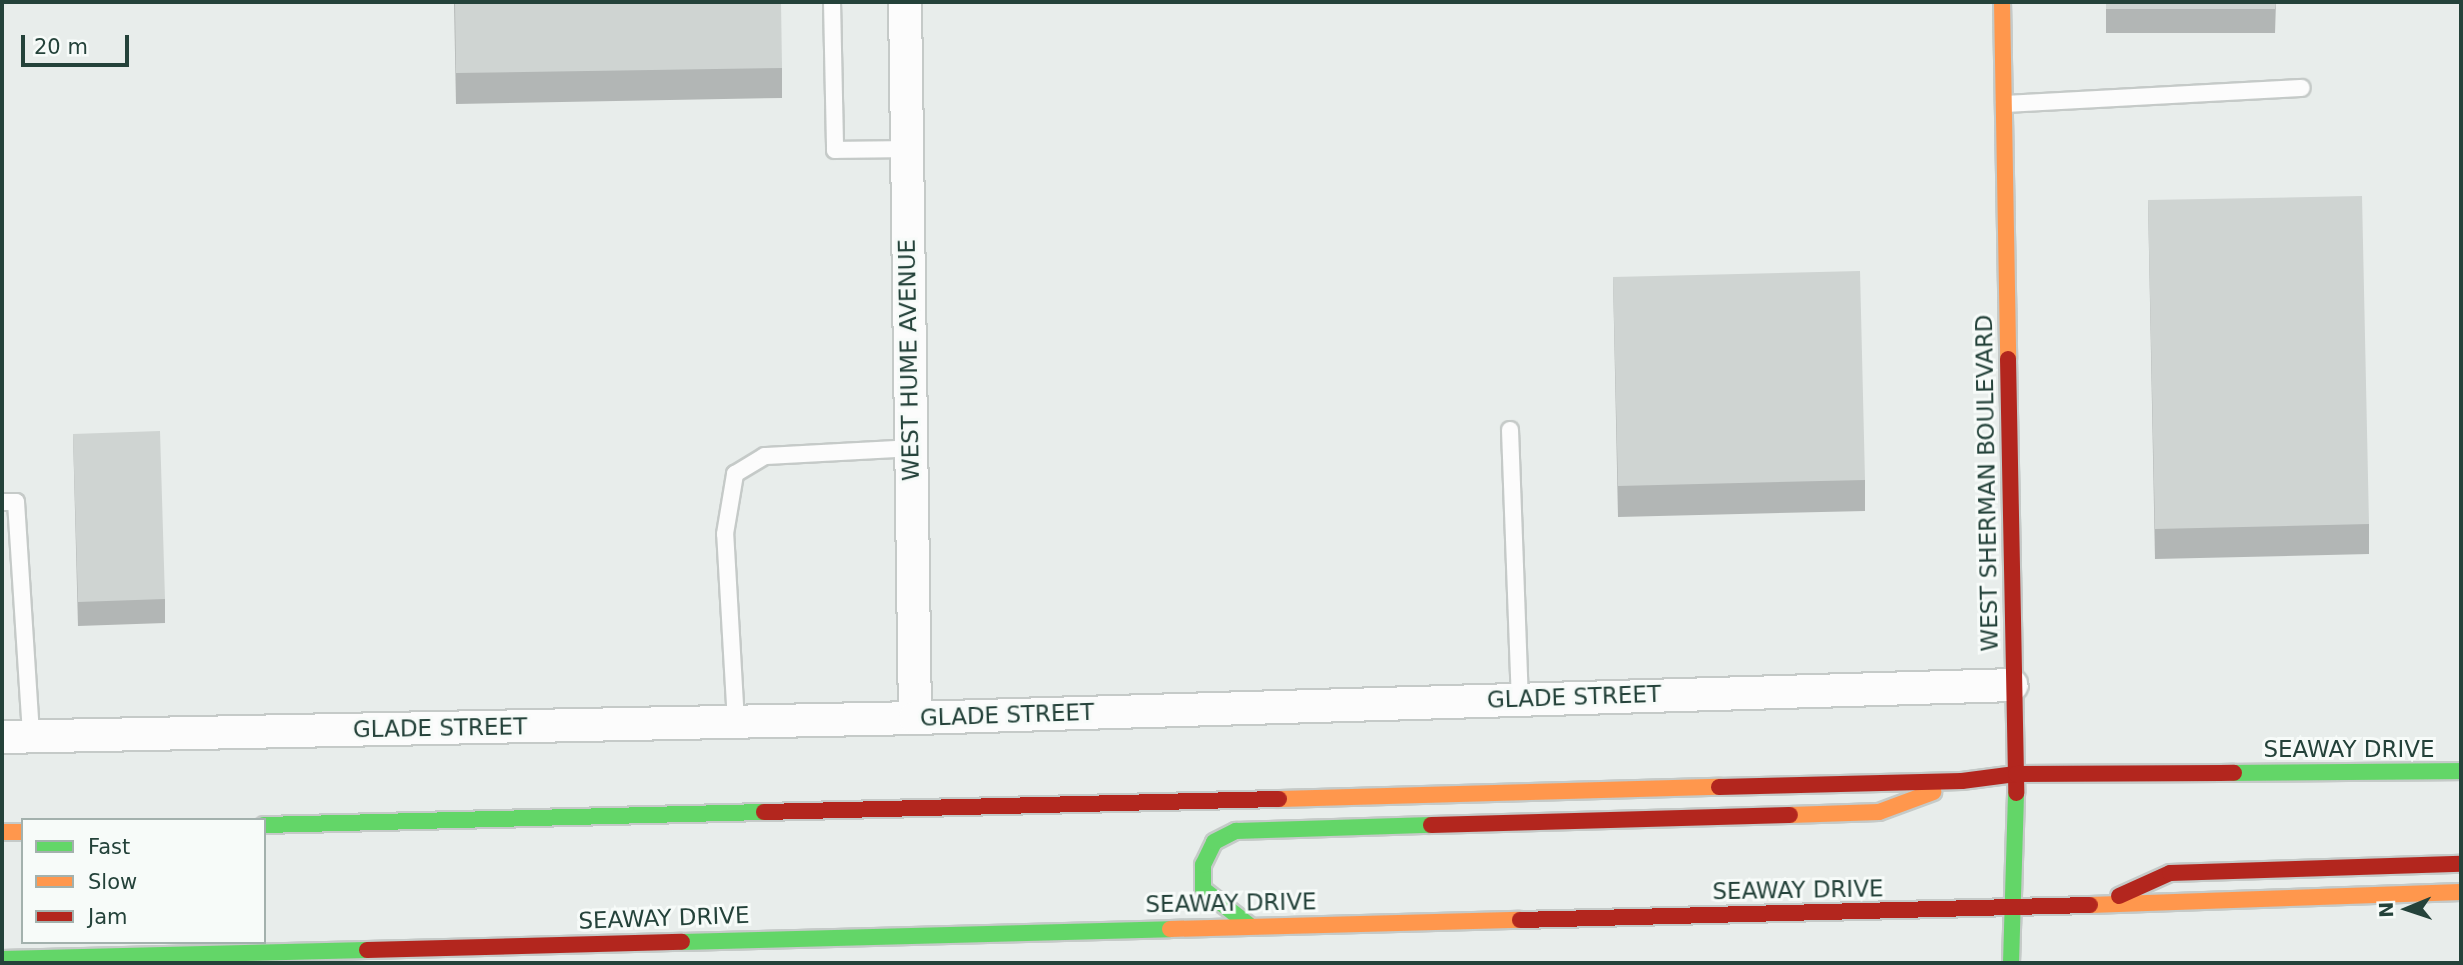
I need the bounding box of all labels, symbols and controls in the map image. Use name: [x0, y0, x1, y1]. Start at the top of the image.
scale bar: [24, 21, 133, 65]
text: 20 m: [34, 35, 88, 59]
street label: WEST HUME AVENUE: [893, 239, 925, 481]
street label: WEST SHERMAN BOULEVARD: [1970, 314, 2004, 652]
street label: GLADE STREET: [1486, 680, 1662, 714]
street label: GLADE STREET: [919, 698, 1095, 732]
street label: GLADE STREET: [353, 713, 527, 743]
street label: SEAWAY DRIVE: [2263, 735, 2435, 763]
legend: [21, 818, 266, 944]
text: Fast: [88, 835, 130, 859]
text: Slow: [88, 870, 137, 894]
north arrow: [2372, 874, 2442, 944]
street label: SEAWAY DRIVE: [1712, 875, 1884, 905]
street label: SEAWAY DRIVE: [1145, 888, 1317, 918]
street label: SEAWAY DRIVE: [578, 901, 750, 935]
text: N: [2375, 901, 2397, 918]
text: Jam: [88, 905, 128, 929]

